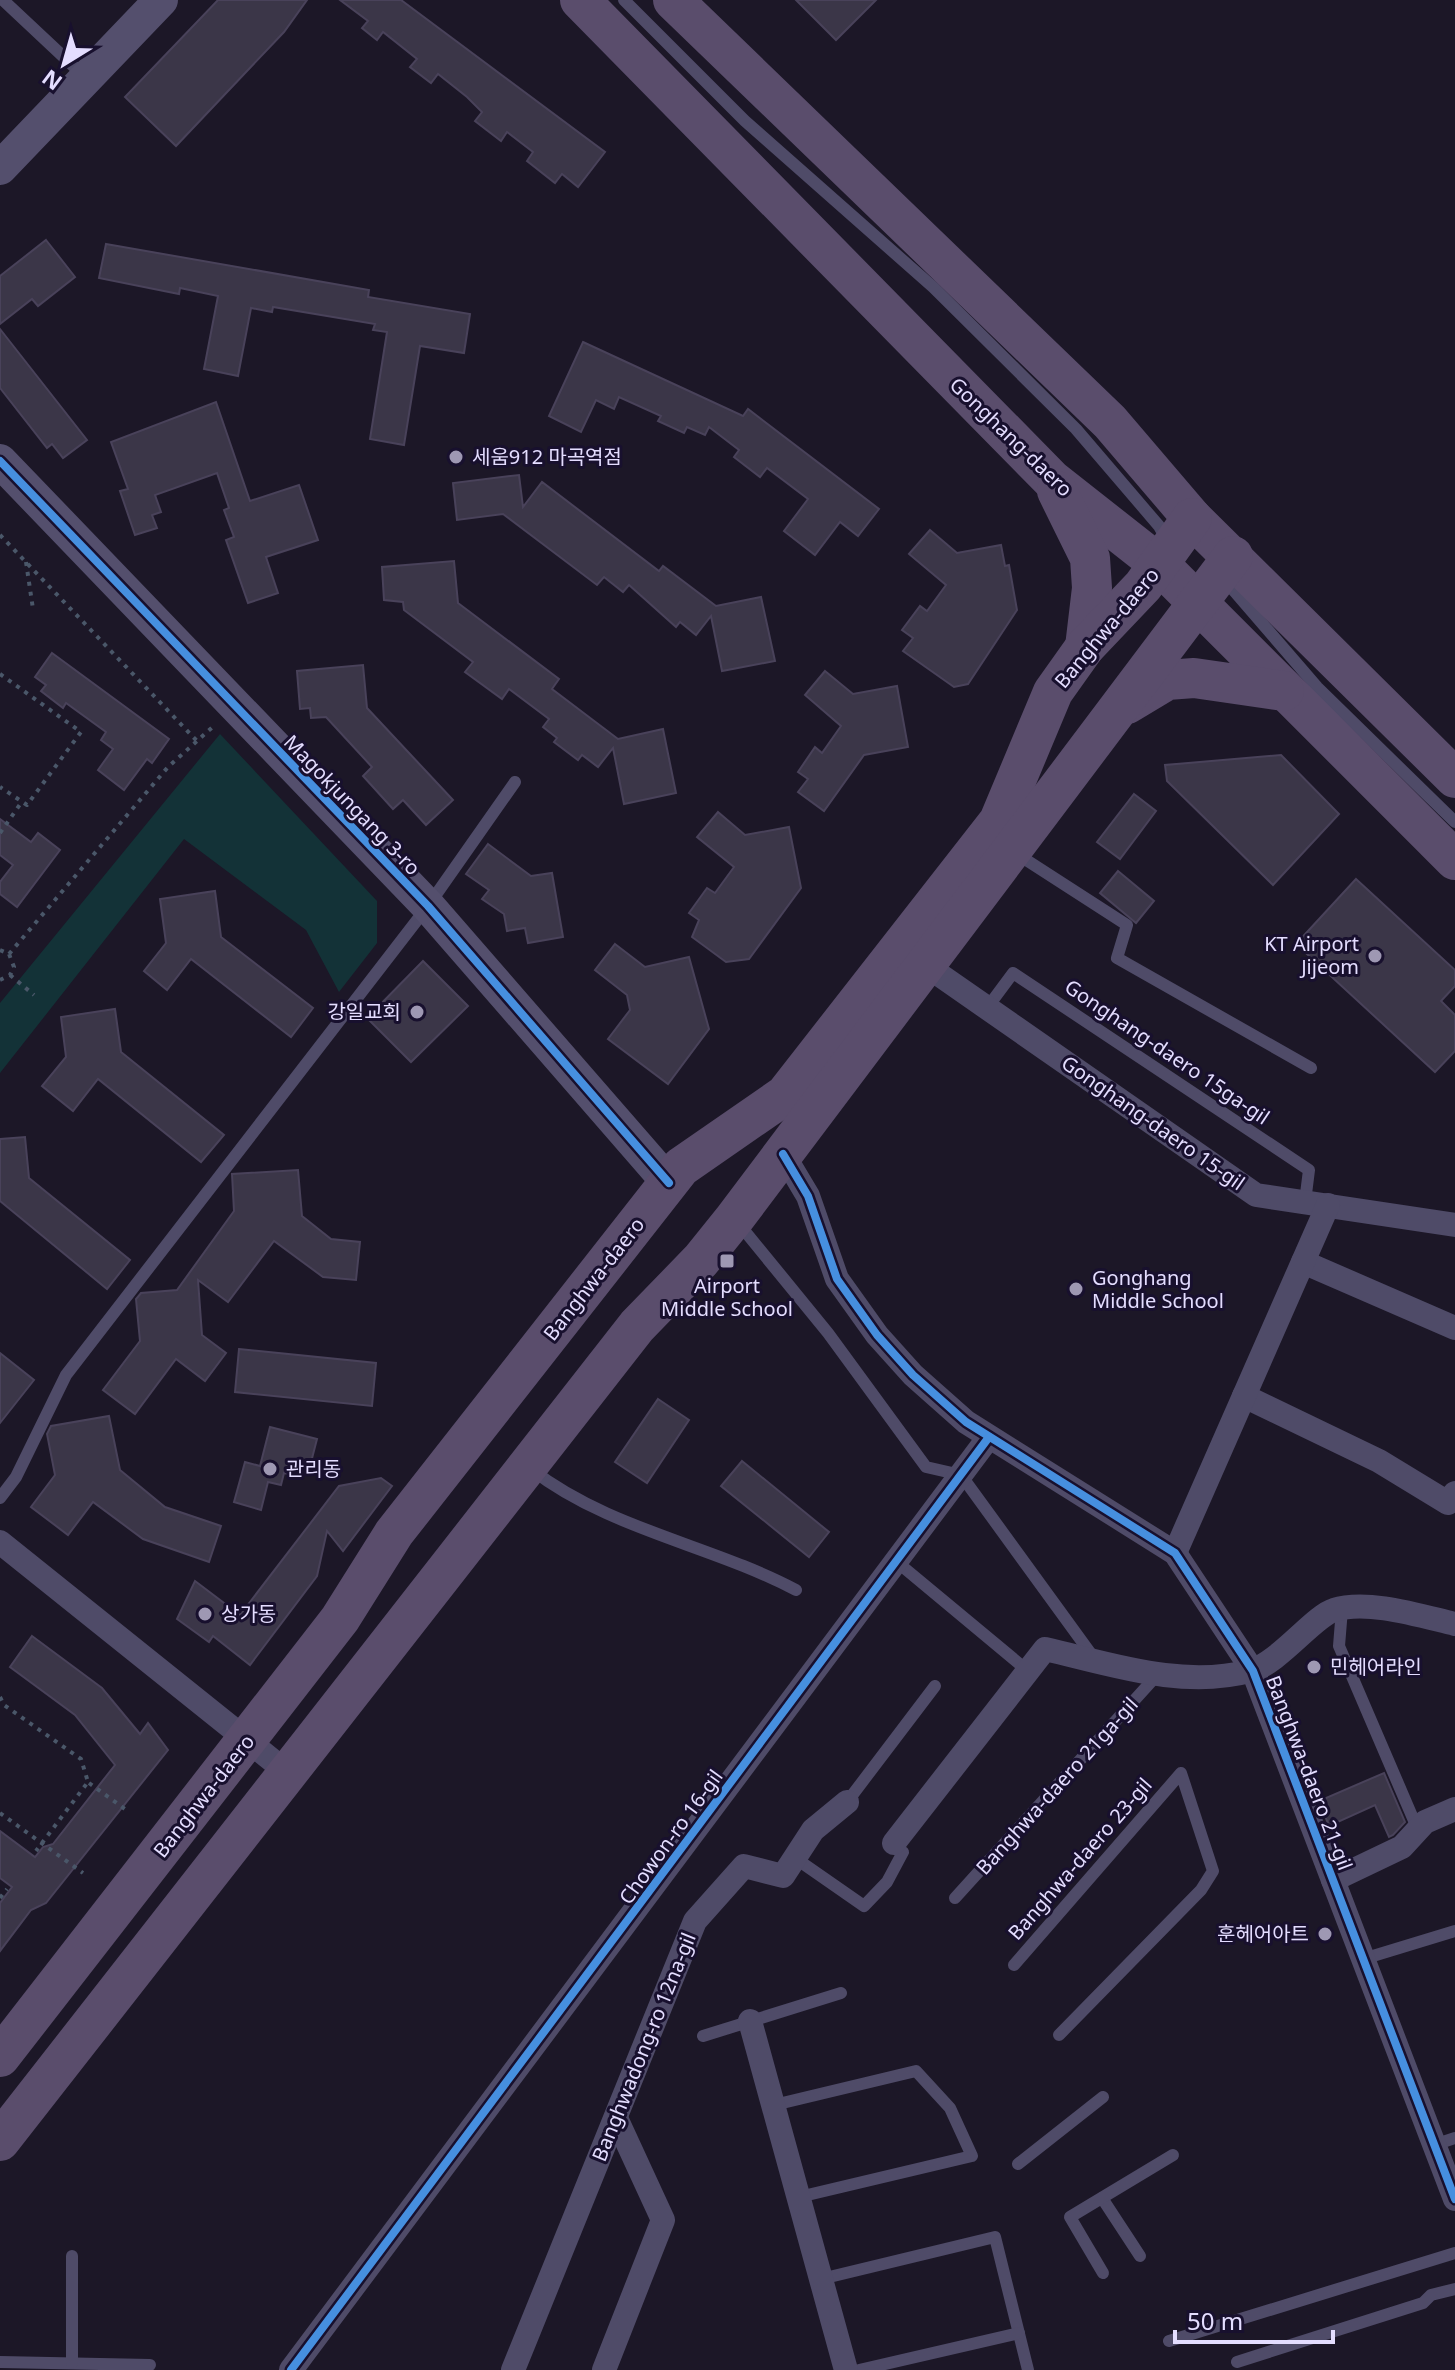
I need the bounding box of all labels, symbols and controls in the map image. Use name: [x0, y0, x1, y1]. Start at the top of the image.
north arrow: [24, 24, 104, 104]
text: N: [35, 63, 68, 98]
street label: Gonghang-daero: [944, 371, 1079, 502]
place label: 세움912 마곡역점: [472, 443, 622, 470]
marker: 세움912 마곡역점: [447, 448, 465, 466]
street label: Banghwa-daero: [1048, 562, 1165, 694]
street label: Magokjungang 3-ro: [278, 729, 427, 881]
place label: KT Airport Jijeom: [1264, 930, 1359, 980]
marker: KT Airport Jijeom: [1366, 947, 1384, 965]
street label: Gonghang-daero 15ga-gil: [1060, 973, 1275, 1130]
place label: 강일교회: [327, 998, 401, 1025]
marker: 강일교회: [408, 1003, 426, 1021]
street label: Gonghang-daero 15-gil: [1056, 1049, 1250, 1196]
street label: Banghwa-daero: [537, 1212, 650, 1346]
marker: Airport Middle School: [718, 1252, 736, 1270]
place label: Gonghang Middle School: [1092, 1264, 1224, 1314]
place label: Airport Middle School: [661, 1272, 793, 1322]
marker: Gonghang Middle School: [1067, 1280, 1085, 1298]
place label: 관리동: [286, 1455, 341, 1482]
marker: 관리동: [261, 1460, 279, 1478]
place label: 상가동: [221, 1600, 276, 1627]
marker: 상가동: [196, 1605, 214, 1623]
place label: 민헤어라인: [1330, 1653, 1422, 1680]
marker: 민헤어라인: [1305, 1658, 1323, 1676]
street label: Banghwa-daero 21-gil: [1260, 1672, 1359, 1874]
street label: Banghwa-daero 21ga-gil: [970, 1691, 1144, 1880]
street label: Banghwa-daero: [147, 1729, 260, 1863]
street label: Chowon-ro 16-gil: [613, 1764, 729, 1910]
street label: Banghwa-daero 23-gil: [1002, 1772, 1158, 1945]
place label: 훈헤어아트: [1217, 1920, 1309, 1947]
marker: 훈헤어아트: [1316, 1925, 1334, 1943]
street label: Banghwadong-ro 12na-gil: [585, 1928, 702, 2165]
scale bar: [1175, 2294, 1333, 2344]
text: 50 m: [1187, 2304, 1243, 2337]

